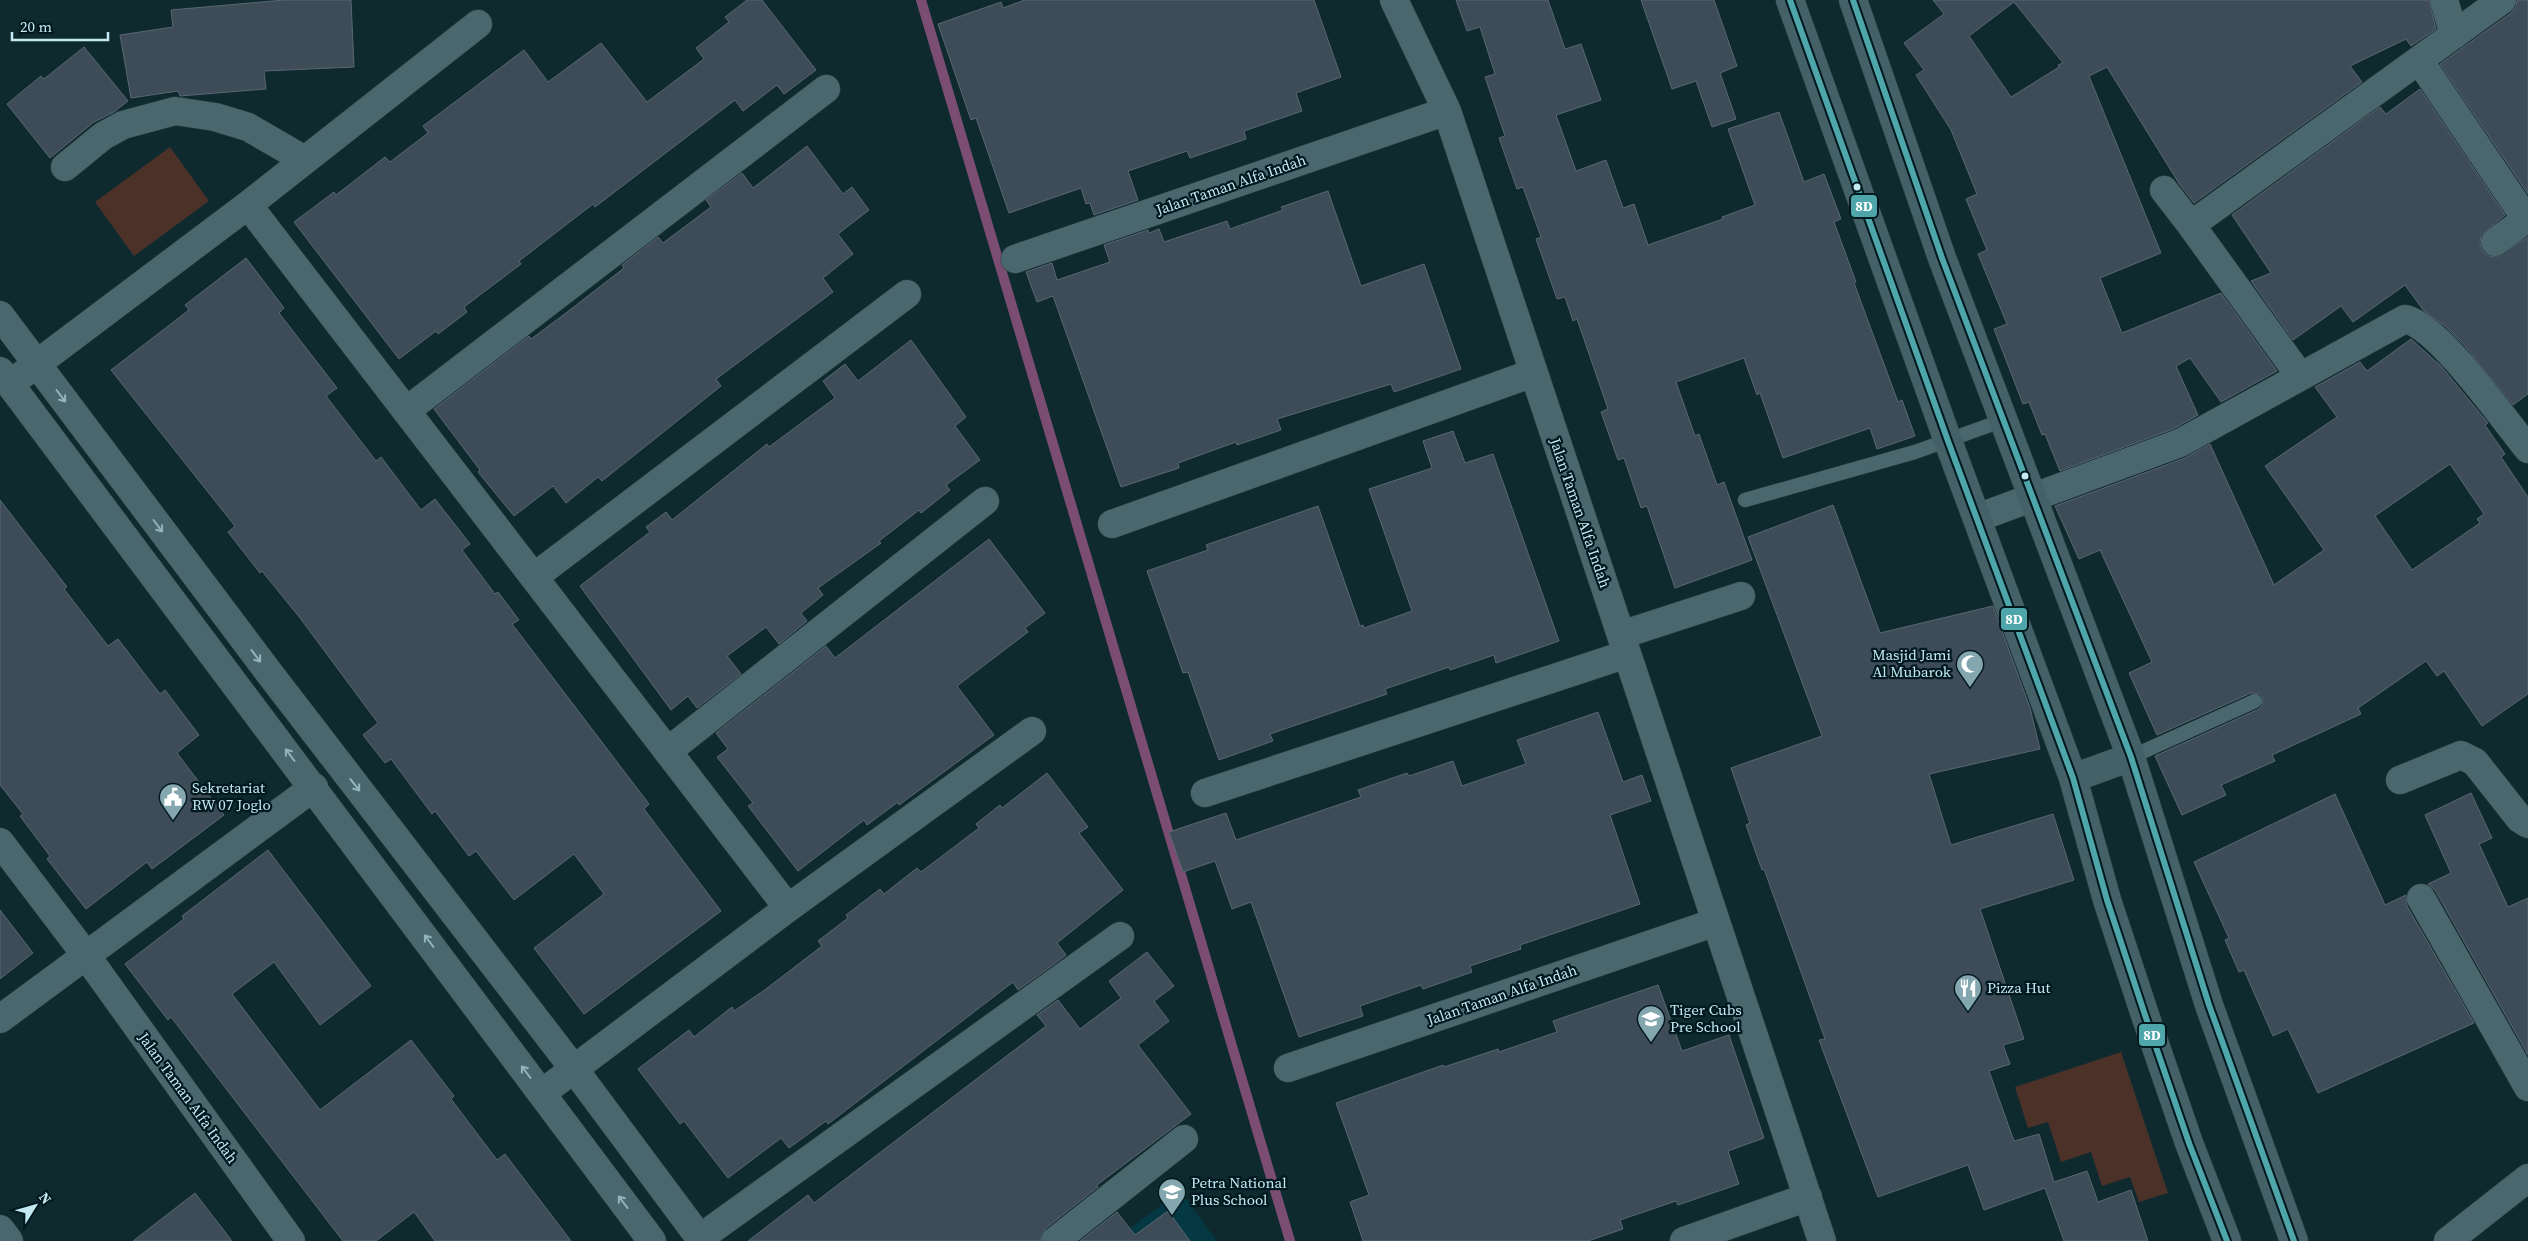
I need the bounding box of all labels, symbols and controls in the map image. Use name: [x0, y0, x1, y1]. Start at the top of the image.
scale bar: [12, 10, 109, 42]
text: 20 m: [20, 16, 52, 37]
street label: Jalan Taman Alfa Indah: [1152, 149, 1309, 220]
unlabelled marker: [1852, 182, 1862, 192]
line badge: 8D: [1850, 194, 1878, 218]
text: 8D: [1855, 196, 1873, 216]
one-way arrow: [55, 389, 66, 402]
street label: Jalan Taman Alfa Indah: [1545, 434, 1616, 591]
unlabelled marker: [2020, 471, 2030, 481]
one-way arrow: [153, 519, 164, 532]
line badge: 8D: [2000, 607, 2028, 631]
text: 8D: [2005, 609, 2023, 629]
place label: Masjid Jami Al Mubarok: [1872, 644, 1952, 682]
one-way arrow: [251, 649, 261, 663]
mosque icon: Masjid Jami Al Mubarok: [1955, 649, 1985, 688]
one-way arrow: [284, 749, 295, 762]
place label: Sekretariat RW 07 Joglo: [192, 777, 271, 815]
one-way arrow: [350, 778, 360, 792]
public building icon: Sekretariat RW 07 Joglo: [158, 782, 188, 821]
one-way arrow: [424, 934, 434, 948]
street label: Jalan Taman Alfa Indah: [1423, 959, 1580, 1030]
restaurant icon: Pizza Hut: [1953, 973, 1983, 1012]
place label: Pizza Hut: [1987, 977, 2051, 998]
place label: Tiger Cubs Pre School: [1670, 999, 1742, 1037]
school or university icon: Tiger Cubs Pre School: [1636, 1004, 1666, 1043]
line badge: 8D: [2138, 1023, 2166, 1047]
text: 8D: [2143, 1025, 2161, 1045]
street label: Jalan Taman Alfa Indah: [133, 1027, 243, 1167]
one-way arrow: [521, 1065, 531, 1079]
place label: Petra National Plus School: [1191, 1172, 1287, 1210]
school or university icon: Petra National Plus School: [1157, 1177, 1187, 1216]
north arrow: [10, 1181, 60, 1231]
text: N: [34, 1188, 56, 1208]
one-way arrow: [618, 1195, 628, 1209]

